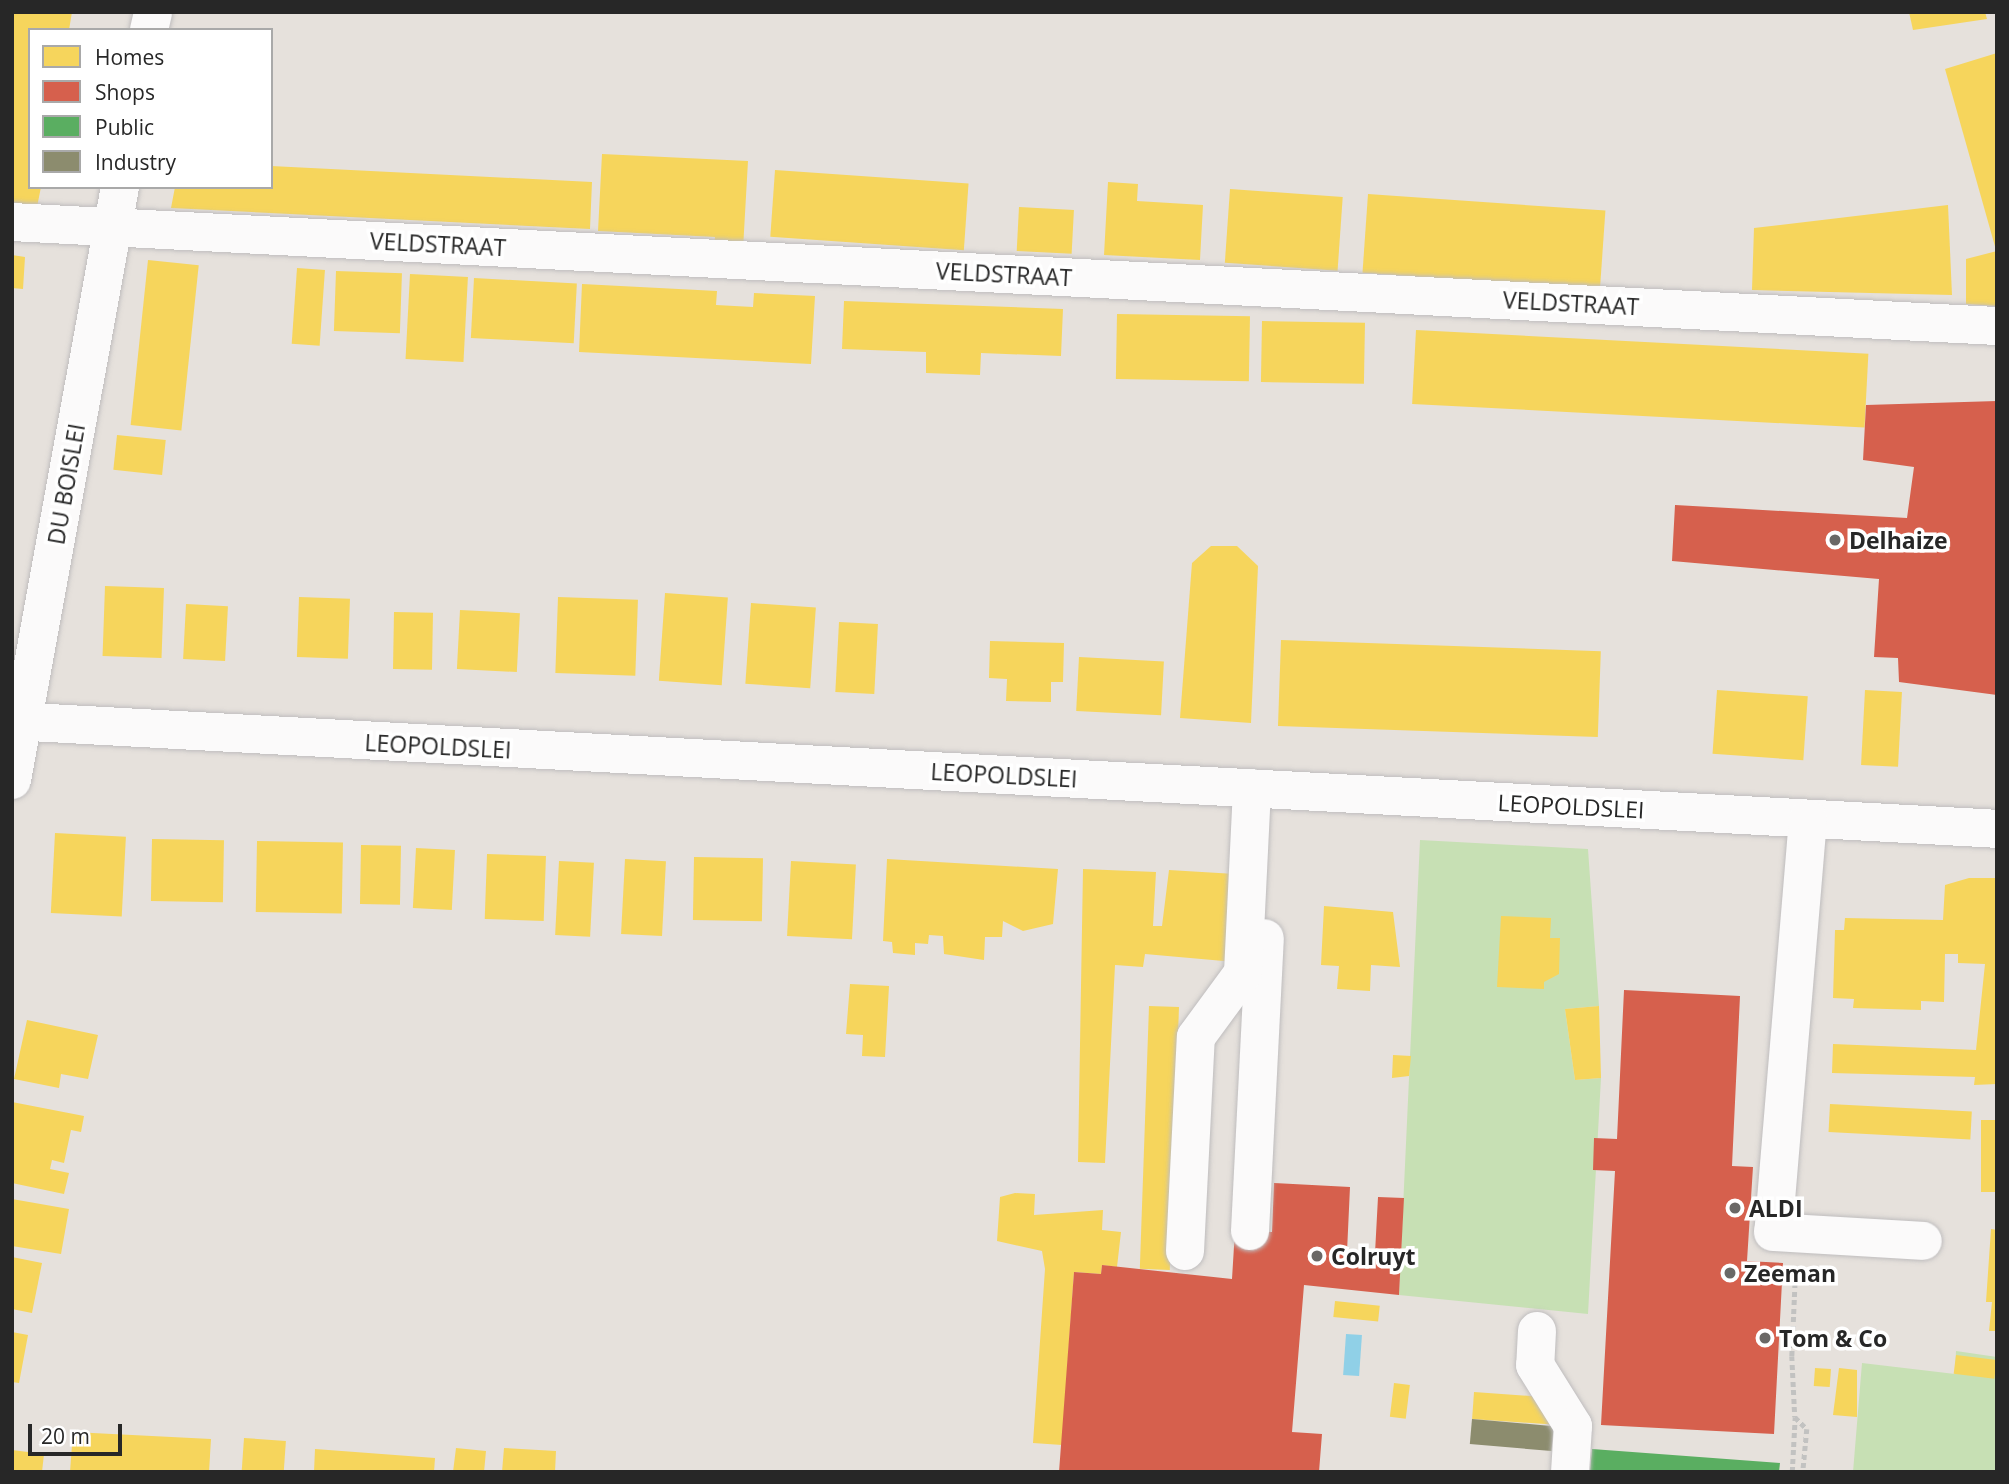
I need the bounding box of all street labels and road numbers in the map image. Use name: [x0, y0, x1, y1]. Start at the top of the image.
street label: VELDSTRAAT: [369, 227, 507, 261]
street label: VELDSTRAAT: [935, 257, 1073, 291]
street label: VELDSTRAAT: [1502, 286, 1640, 320]
street label: DU BOISLEI: [42, 421, 90, 547]
street label: LEOPOLDSLEI: [364, 728, 512, 764]
street label: LEOPOLDSLEI: [930, 757, 1078, 793]
street label: LEOPOLDSLEI: [1497, 788, 1645, 824]

